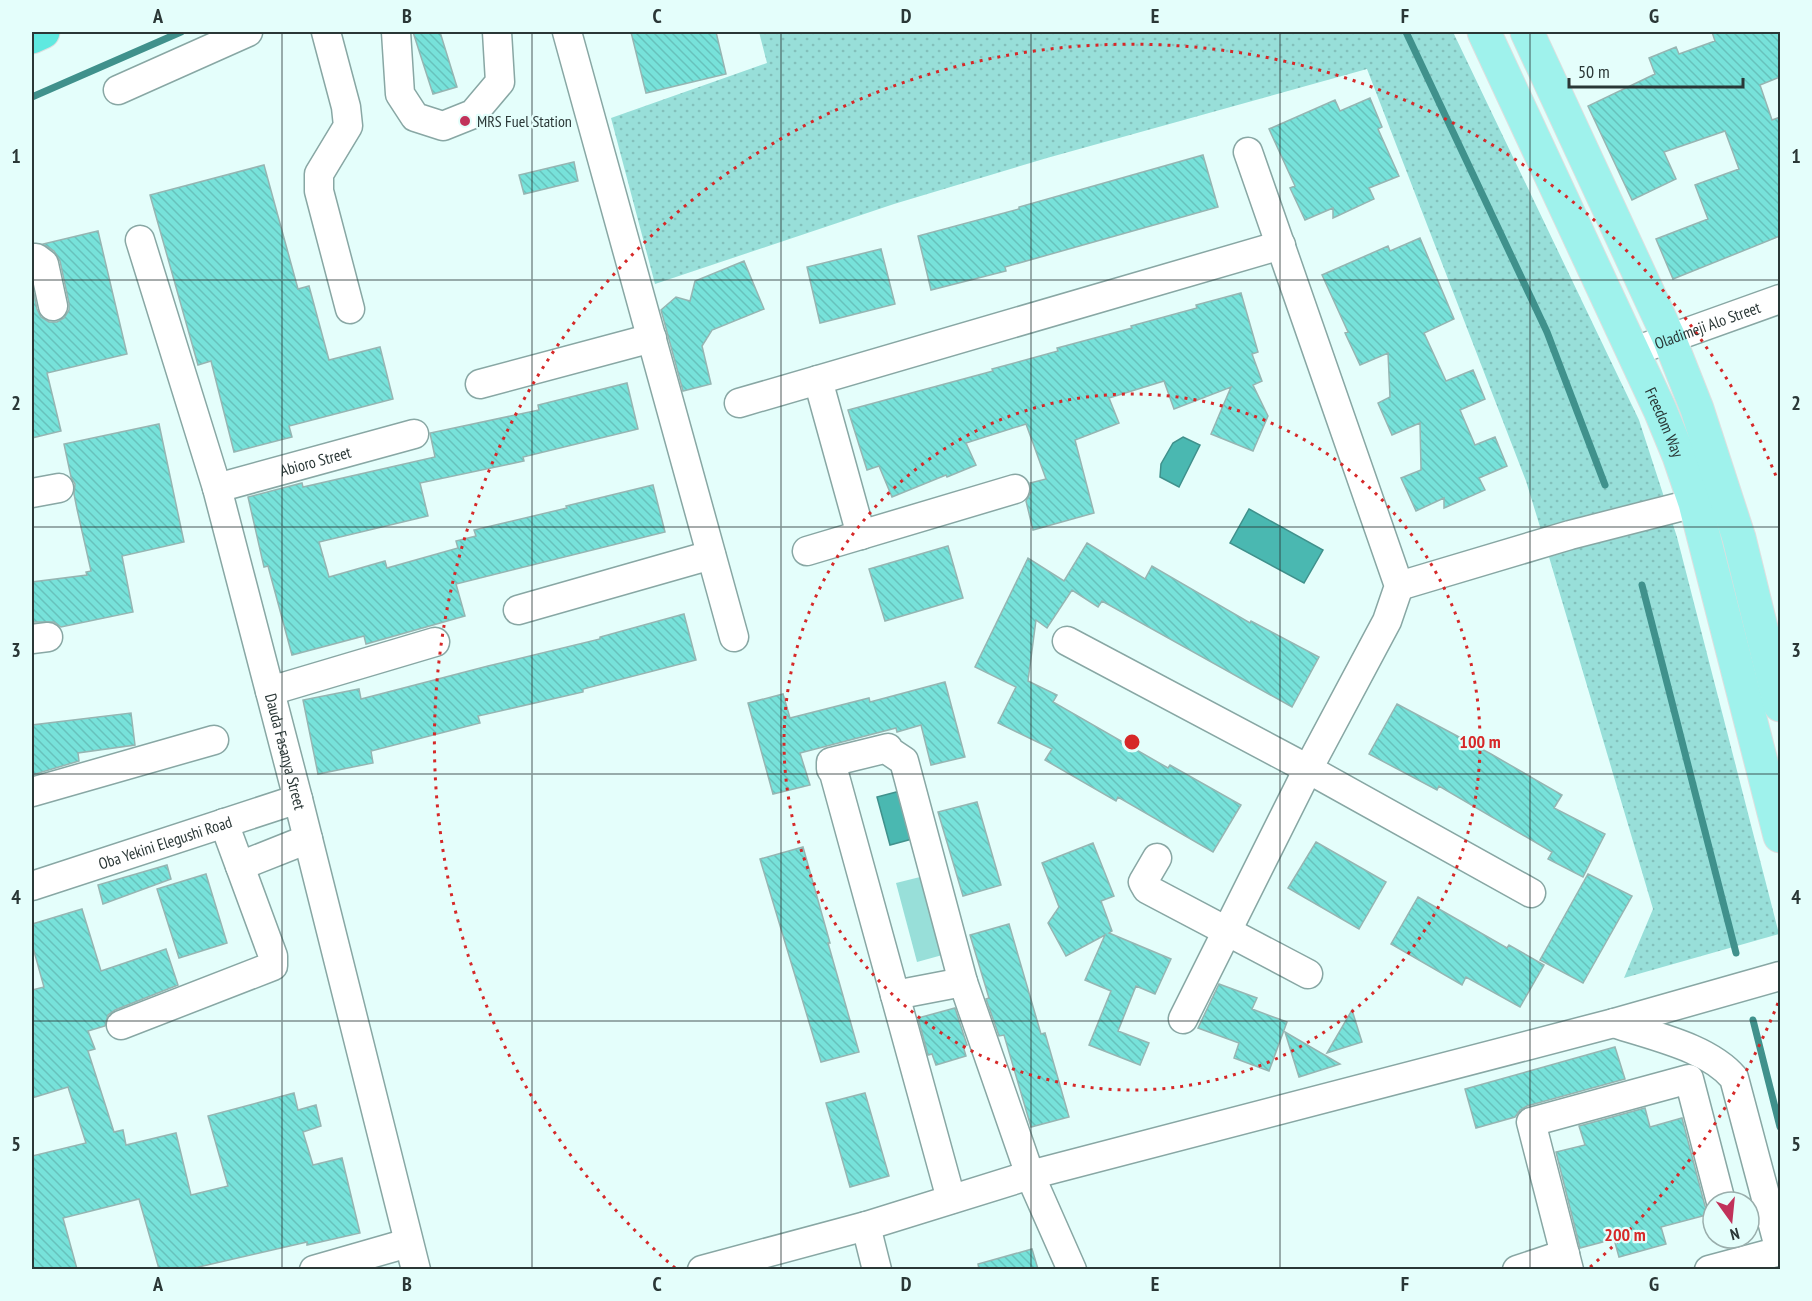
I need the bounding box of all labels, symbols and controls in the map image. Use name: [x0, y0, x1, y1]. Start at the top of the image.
text: A: [152, 3, 164, 29]
text: B: [402, 3, 412, 29]
text: C: [652, 3, 662, 29]
text: D: [901, 3, 912, 29]
text: E: [1151, 3, 1159, 29]
text: F: [1401, 3, 1409, 29]
text: G: [1649, 3, 1659, 29]
scale bar: [1569, 51, 1743, 89]
text: 50 m: [1578, 60, 1610, 83]
place label: MRS Fuel Station: [477, 111, 572, 131]
marker: MRS Fuel Station: [458, 114, 472, 128]
text: 1: [11, 143, 21, 169]
text: 1: [1791, 143, 1801, 169]
street label: Oladimeji Alo Street: [1652, 297, 1764, 353]
street label: Freedom Way: [1641, 384, 1688, 460]
text: 2: [11, 390, 21, 416]
text: 2: [1791, 390, 1801, 416]
street label: Abioro Street: [278, 442, 354, 480]
text: 3: [11, 637, 21, 663]
text: 3: [1791, 637, 1801, 663]
street label: Dauda Fasanya Street: [261, 691, 310, 812]
text: 100 m: [1459, 730, 1501, 753]
centre of rings: [1122, 732, 1142, 752]
street label: Oba Yekini Elegushi Road: [96, 811, 234, 874]
text: 4: [11, 884, 21, 910]
text: 4: [1791, 884, 1801, 910]
text: 5: [11, 1131, 21, 1157]
text: 5: [1791, 1131, 1801, 1157]
north arrow: [1701, 1190, 1761, 1250]
text: 200 m: [1604, 1223, 1646, 1246]
text: N: [1728, 1224, 1742, 1245]
text: A: [152, 1271, 164, 1297]
text: B: [402, 1271, 412, 1297]
text: C: [652, 1271, 662, 1297]
text: D: [901, 1271, 912, 1297]
text: E: [1151, 1271, 1159, 1297]
text: F: [1401, 1271, 1409, 1297]
text: G: [1649, 1271, 1659, 1297]

